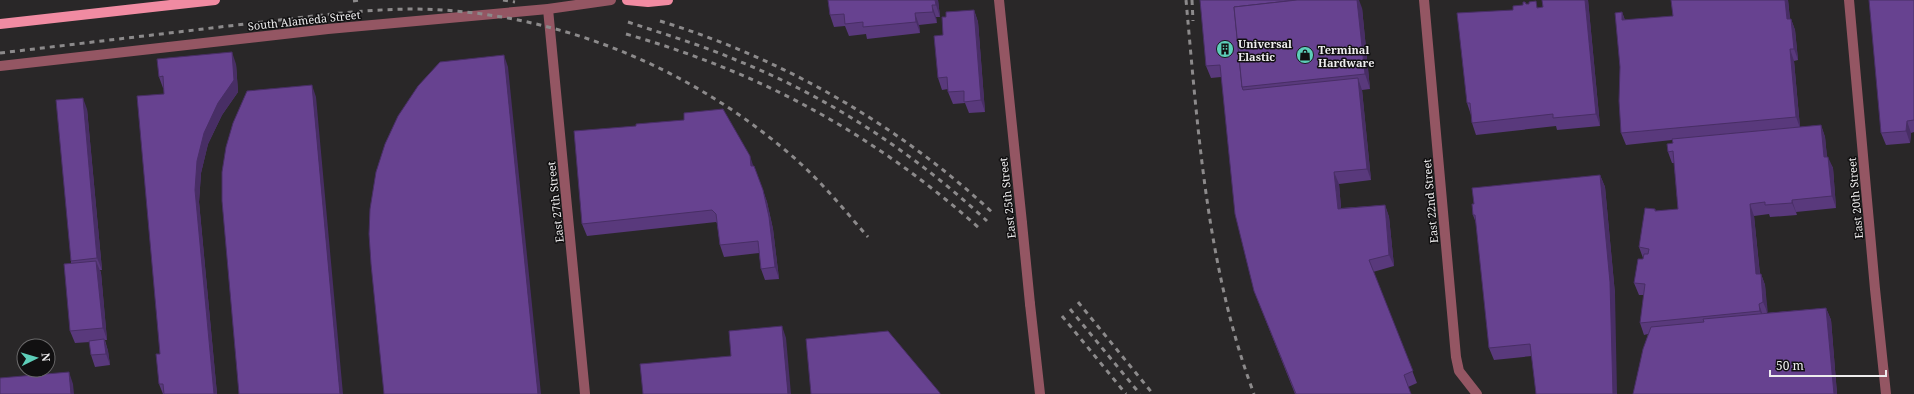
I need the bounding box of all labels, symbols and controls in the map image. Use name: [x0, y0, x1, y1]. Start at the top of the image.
street label: South Alameda Street: [247, 7, 361, 33]
place label: Universal Elastic: [1238, 36, 1292, 64]
building icon: Universal Elastic: [1215, 39, 1235, 59]
place label: Terminal Hardware: [1318, 42, 1375, 70]
shop icon: Terminal Hardware: [1295, 45, 1315, 65]
street label: East 25th Street: [995, 157, 1019, 239]
street label: East 20th Street: [1844, 157, 1866, 239]
street label: East 22nd Street: [1419, 158, 1441, 244]
street label: East 27th Street: [543, 161, 567, 243]
north arrow: [16, 338, 56, 378]
text: N: [39, 352, 54, 362]
scale bar: [1770, 352, 1886, 378]
text: 50 m: [1776, 357, 1804, 374]

